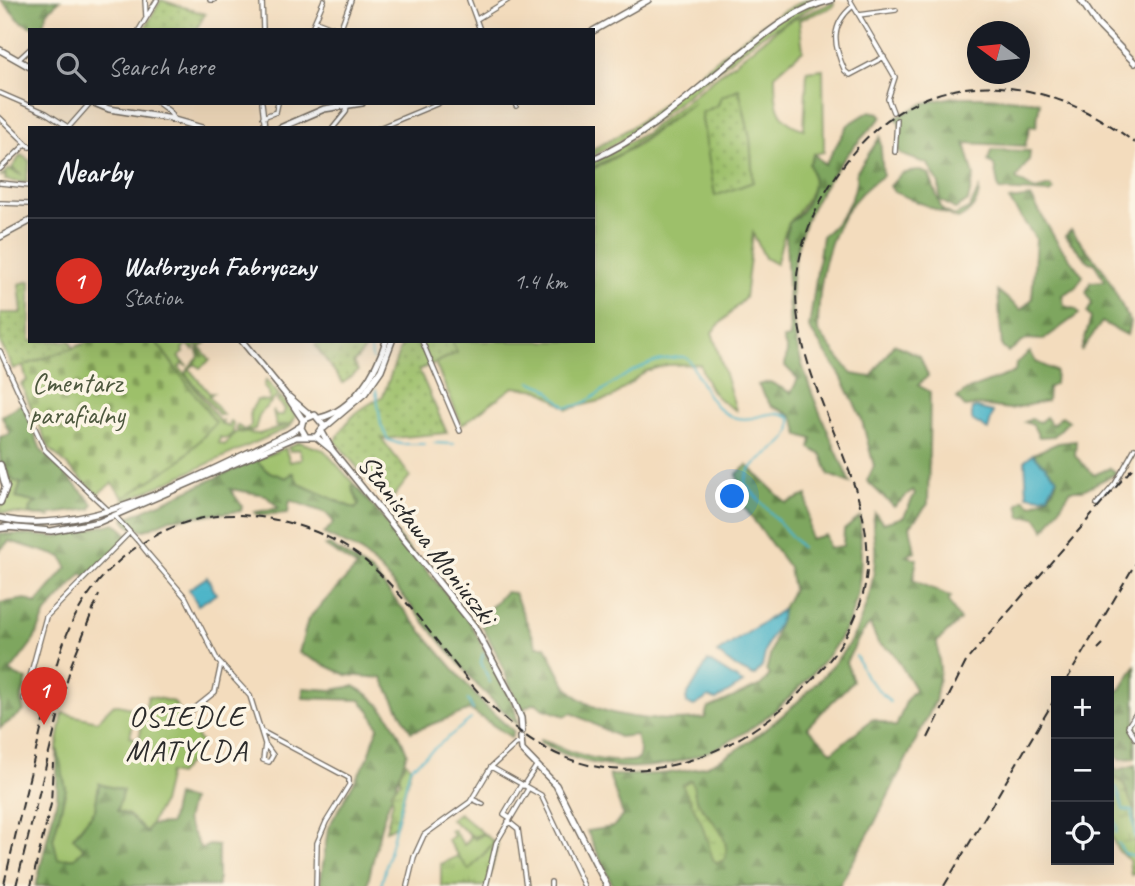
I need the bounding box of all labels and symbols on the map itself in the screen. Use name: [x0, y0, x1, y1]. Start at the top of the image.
north arrow: [967, 21, 1030, 84]
park label: Cmentarz parafialny: [29, 365, 127, 432]
street label: Stanisława Moniuszki: [350, 447, 507, 634]
your location: [715, 479, 749, 513]
pin: 1: [21, 667, 67, 725]
district label: OSIEDLE MATYLDA: [126, 697, 248, 769]

